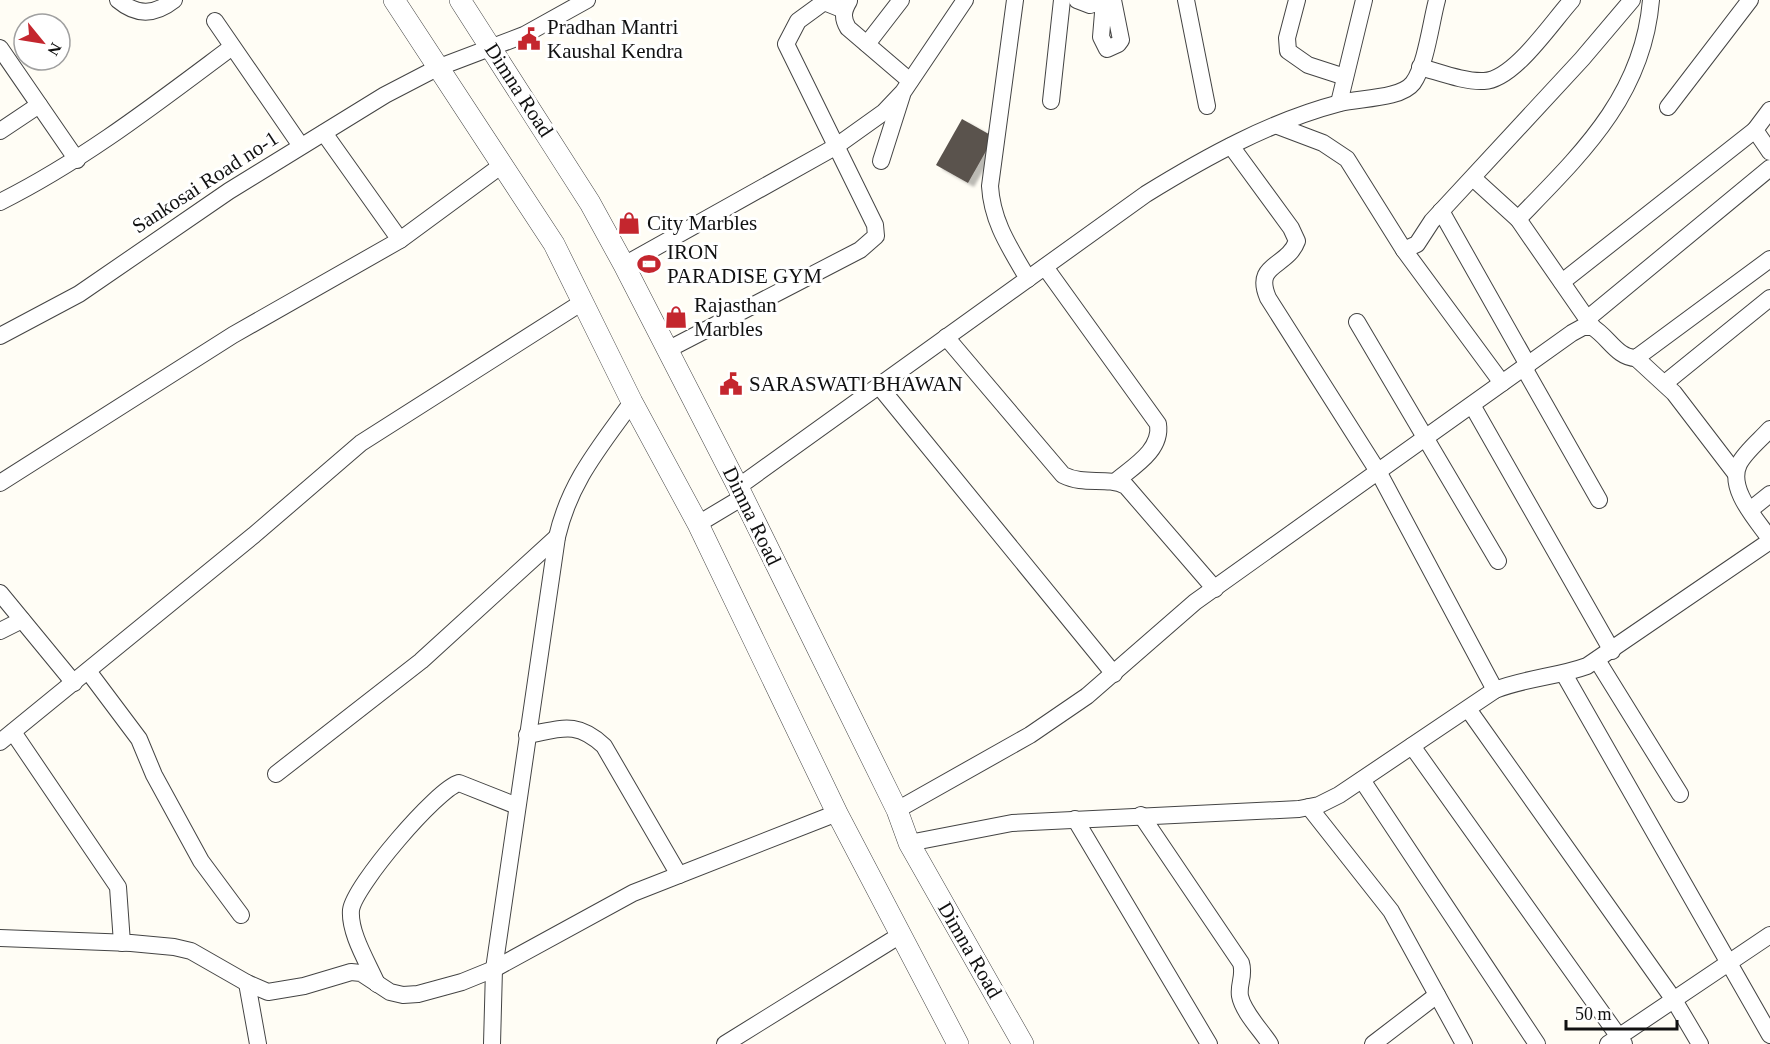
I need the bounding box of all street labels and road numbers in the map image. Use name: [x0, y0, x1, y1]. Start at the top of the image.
street label: Dimna Road: [480, 39, 558, 142]
street label: Sankosai Road no-1: [128, 126, 282, 238]
street label: Dimna Road: [718, 463, 786, 570]
street label: Dimna Road: [933, 898, 1007, 1003]

